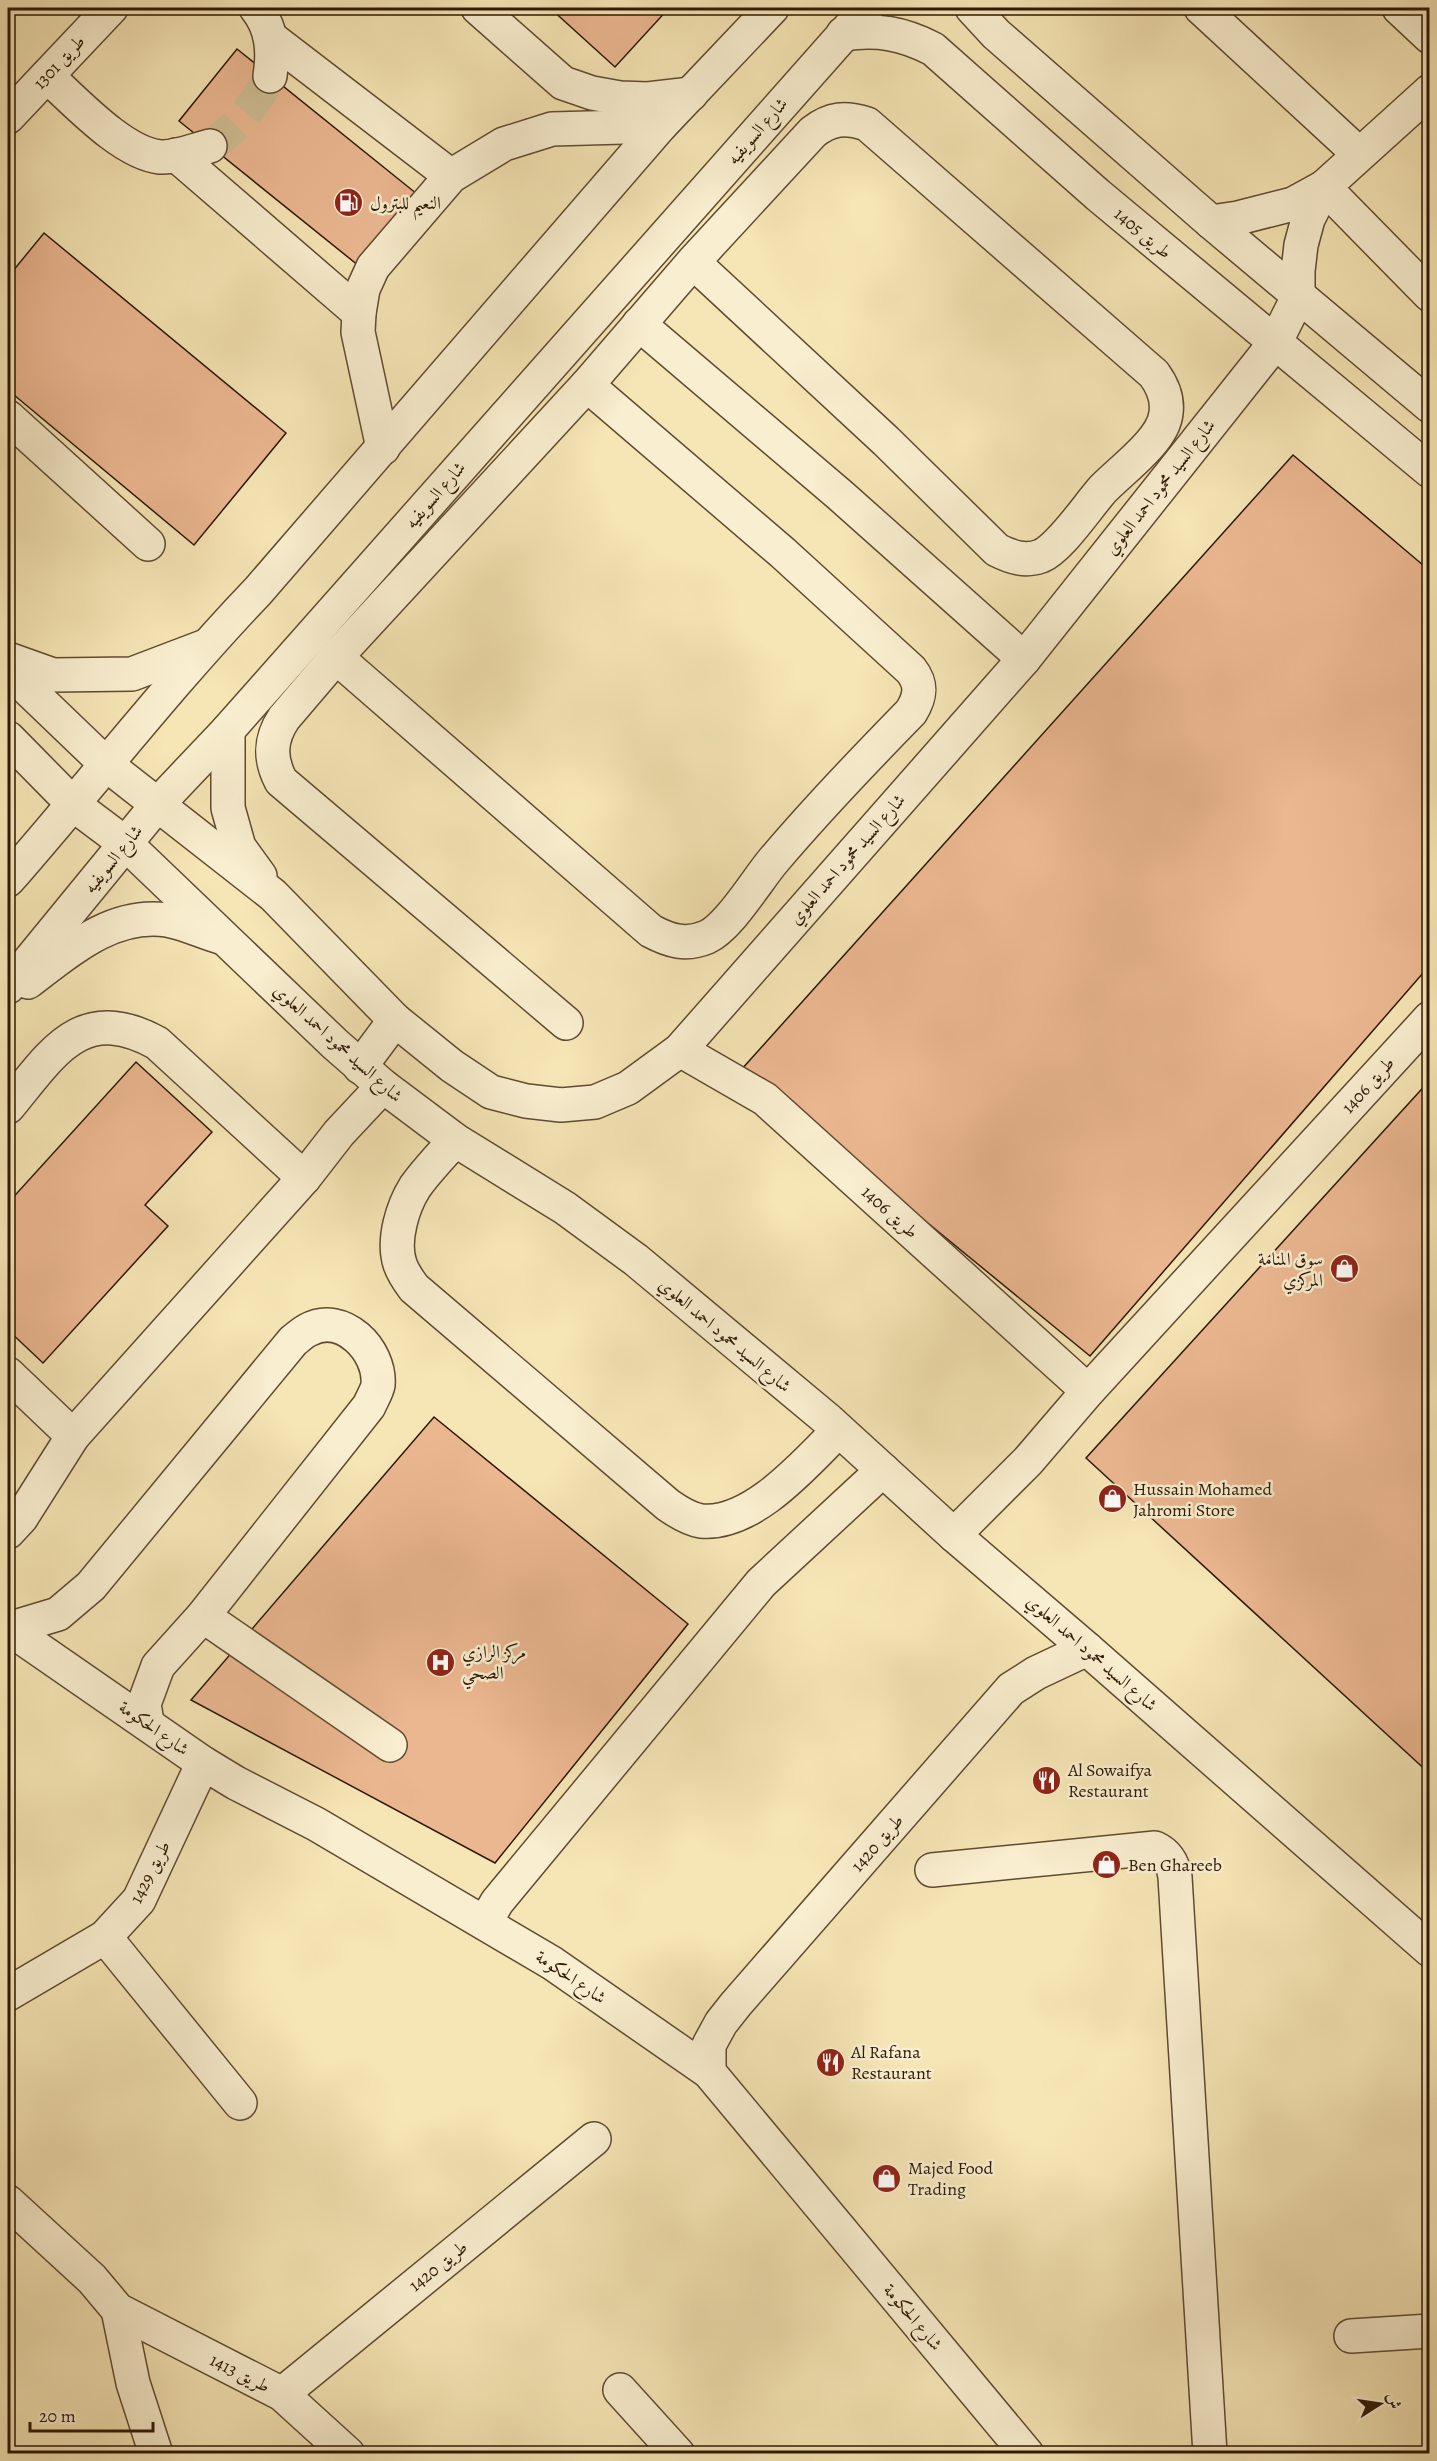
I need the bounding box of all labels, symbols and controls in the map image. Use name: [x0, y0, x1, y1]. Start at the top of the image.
street label: طريق 1301: [28, 30, 90, 94]
street label: شارع السويفيه: [721, 92, 795, 172]
fuel station icon: النعيم للبترول: [333, 187, 365, 219]
place label: النعيم للبترول: [370, 191, 441, 221]
street label: طريق 1405: [1109, 202, 1177, 264]
street label: شارع السيد محمود احمد العلوي: [1099, 414, 1223, 562]
street label: شارع السويفيه: [399, 456, 473, 536]
street label: شارع السيد محمود احمد العلوي: [783, 788, 913, 932]
street label: شارع السويفيه: [78, 820, 150, 900]
street label: شارع السيد محمود احمد العلوي: [266, 978, 408, 1110]
street label: طريق 1406: [1336, 1051, 1400, 1119]
street label: طريق 1406: [856, 1180, 924, 1244]
place label: سوق المنامة المركزي: [1258, 1247, 1323, 1295]
shop icon: سوق المنامة المركزي: [1328, 1253, 1360, 1285]
street label: شارع السيد محمود احمد العلوي: [652, 1272, 796, 1400]
place label: Hussain Mohamed Jahromi Store: [1133, 1477, 1273, 1522]
shop icon: Hussain Mohamed Jahromi Store: [1096, 1483, 1128, 1515]
street label: شارع السيد محمود احمد العلوي: [1019, 1589, 1163, 1719]
place label: مركز الرازي الصحي: [462, 1640, 526, 1690]
hospital icon: مركز الرازي الصحي: [425, 1646, 457, 1678]
street label: شارع الحكومة: [112, 1695, 194, 1763]
place label: Al Sowaifya Restaurant: [1067, 1758, 1153, 1803]
restaurant icon: Al Sowaifya Restaurant: [1031, 1764, 1063, 1796]
street label: طريق 1420: [845, 1809, 909, 1877]
street label: طريق 1429: [124, 1836, 176, 1908]
shop icon: Ben Ghareeb: [1091, 1849, 1123, 1881]
place label: Ben Ghareeb: [1128, 1853, 1222, 1877]
street label: شارع الحكومة: [529, 1944, 611, 2012]
place label: Al Rafana Restaurant: [850, 2040, 932, 2085]
restaurant icon: Al Rafana Restaurant: [814, 2046, 846, 2078]
place label: Majed Food Trading: [908, 2156, 994, 2201]
shop icon: Majed Food Trading: [871, 2162, 903, 2194]
street label: طريق 1420: [404, 2235, 472, 2297]
street label: شارع الحكومة: [876, 2278, 948, 2358]
street label: طريق 1413: [206, 2348, 274, 2398]
north arrow: [1350, 2374, 1410, 2434]
text: ش: [1381, 2391, 1406, 2411]
scale bar: [30, 2395, 153, 2433]
text: 20 m: [39, 2404, 76, 2428]

